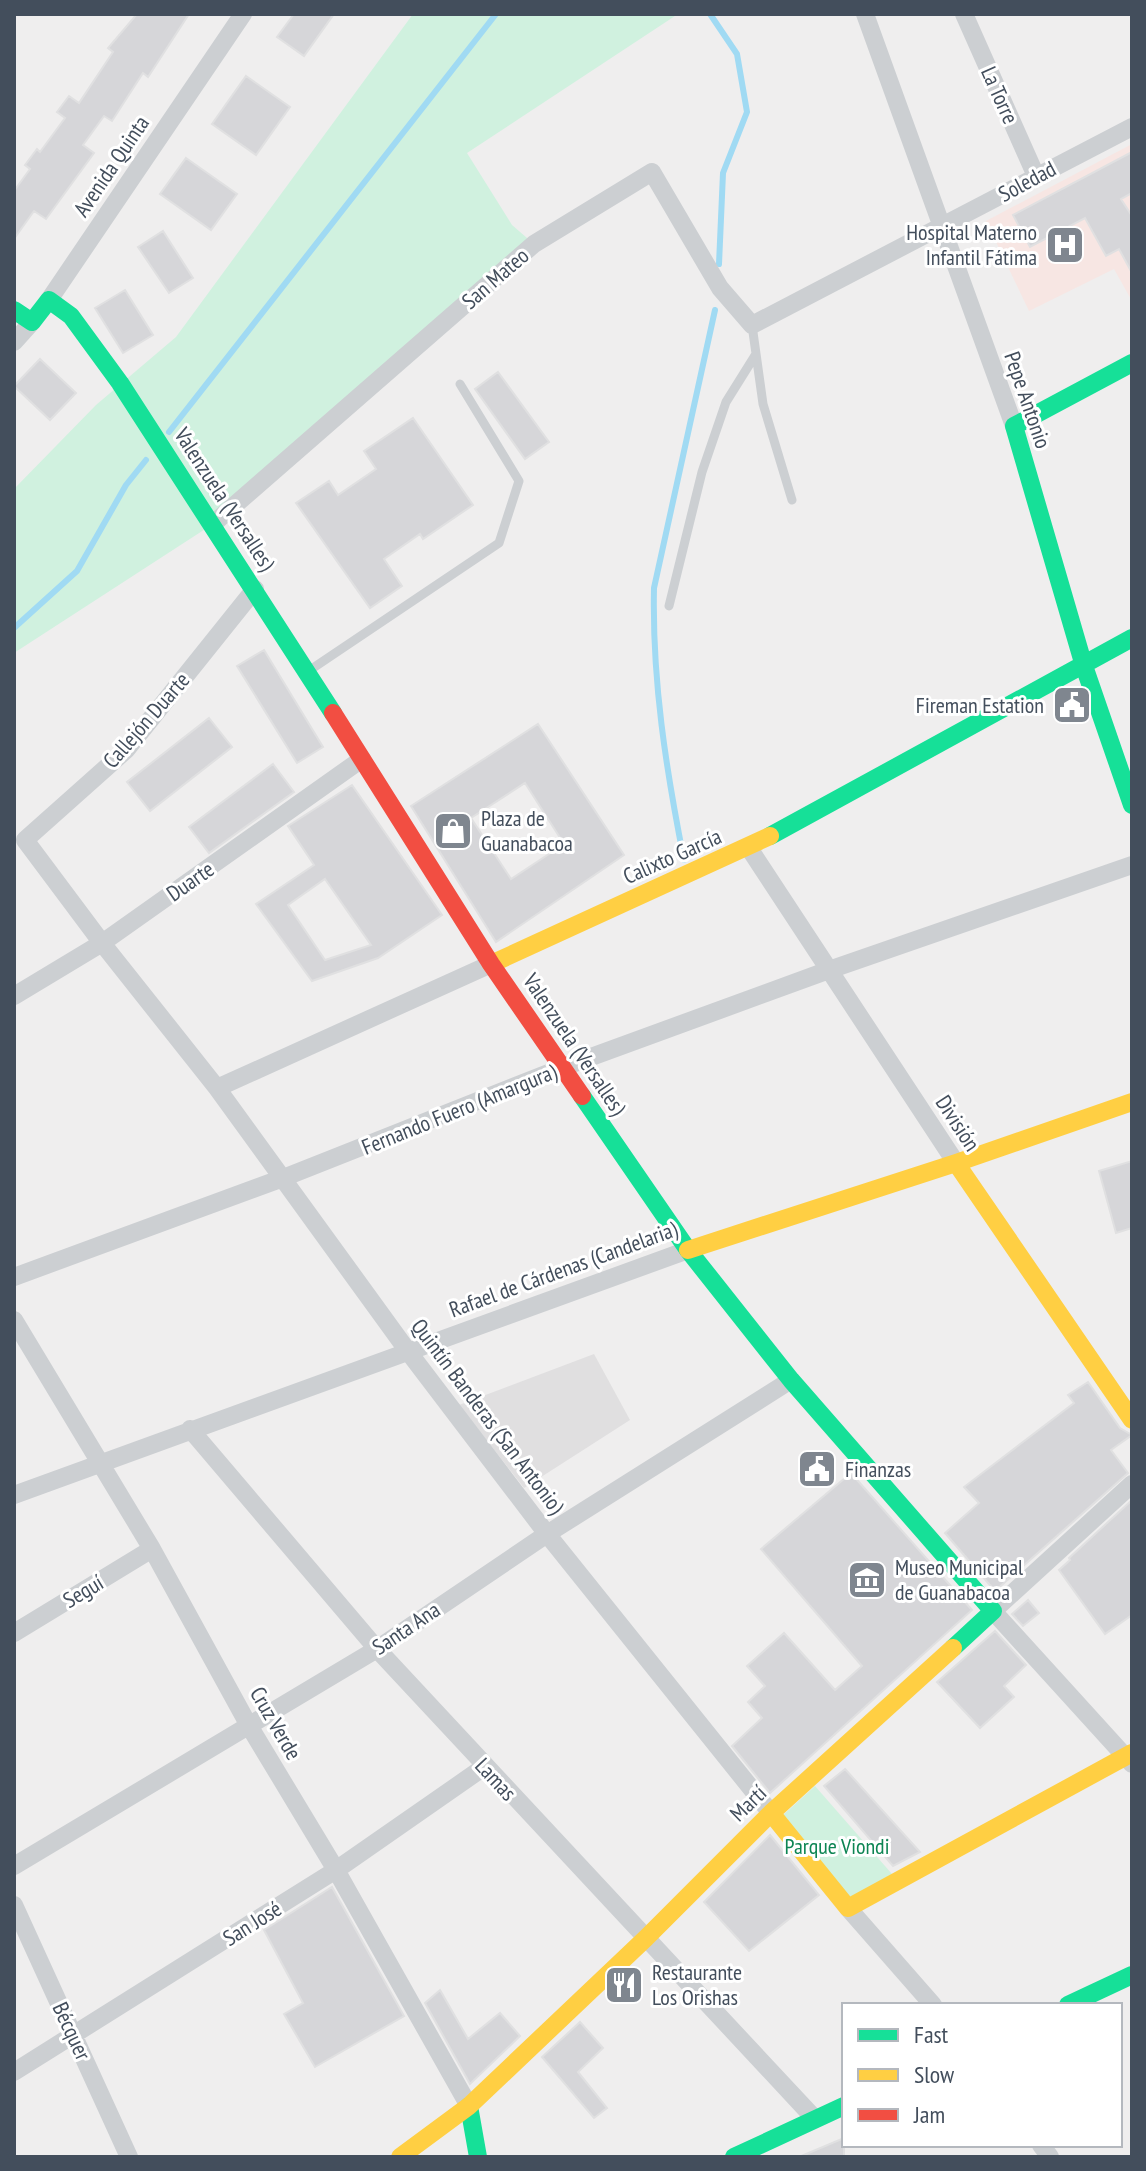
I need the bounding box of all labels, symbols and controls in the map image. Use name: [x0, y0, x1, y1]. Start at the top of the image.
street label: La Torre: [975, 62, 1025, 128]
street label: Avenida Quinta: [67, 110, 155, 222]
street label: Soledad: [994, 154, 1060, 208]
place label: Hospital Materno Infantil Fátima: [906, 218, 1037, 271]
hospital icon: Hospital Materno Infantil Fátima: [1044, 224, 1086, 266]
street label: San Mateo: [456, 241, 534, 315]
street label: Pepe Antonio: [998, 348, 1058, 452]
street label: Valenzuela (Versalles): [168, 422, 282, 576]
street label: Callejón Duarte: [97, 666, 195, 774]
public building icon: Fireman Estation: [1051, 684, 1093, 726]
place label: Fireman Estation: [916, 691, 1044, 719]
place label: Plaza de Guanabacoa: [481, 804, 573, 857]
shop icon: Plaza de Guanabacoa: [432, 810, 474, 852]
street label: Calixto García: [619, 822, 725, 890]
street label: Duarte: [161, 855, 219, 907]
street label: Valenzuela (Versalles): [517, 967, 633, 1121]
street label: Fernando Fuero (Amargura): [358, 1057, 561, 1161]
street label: División: [930, 1090, 986, 1156]
street label: Rafael de Cárdenas (Candelaria): [445, 1214, 682, 1323]
street label: Quintín Banderas (San Antonio): [405, 1313, 571, 1520]
public building icon: Finanzas: [796, 1448, 838, 1490]
place label: Finanzas: [845, 1455, 911, 1483]
place label: Museo Municipal de Guanabacoa: [895, 1553, 1024, 1606]
museum icon: Museo Municipal de Guanabacoa: [846, 1559, 888, 1601]
street label: Seguí: [58, 1568, 108, 1614]
street label: Santa Ana: [367, 1595, 445, 1661]
street label: Cruz Verde: [244, 1681, 308, 1765]
street label: Lamas: [469, 1752, 523, 1806]
street label: Martí: [724, 1779, 772, 1827]
park label: Parque Viondi: [785, 1832, 889, 1860]
street label: San José: [217, 1894, 287, 1952]
place label: Restaurante Los Orishas: [652, 1958, 742, 2011]
restaurant icon: Restaurante Los Orishas: [603, 1964, 645, 2006]
street label: Bécquer: [46, 1997, 98, 2065]
legend: [842, 2003, 1122, 2147]
text: Fast: [914, 2019, 949, 2050]
text: Slow: [914, 2059, 955, 2090]
text: Jam: [913, 2099, 945, 2130]

